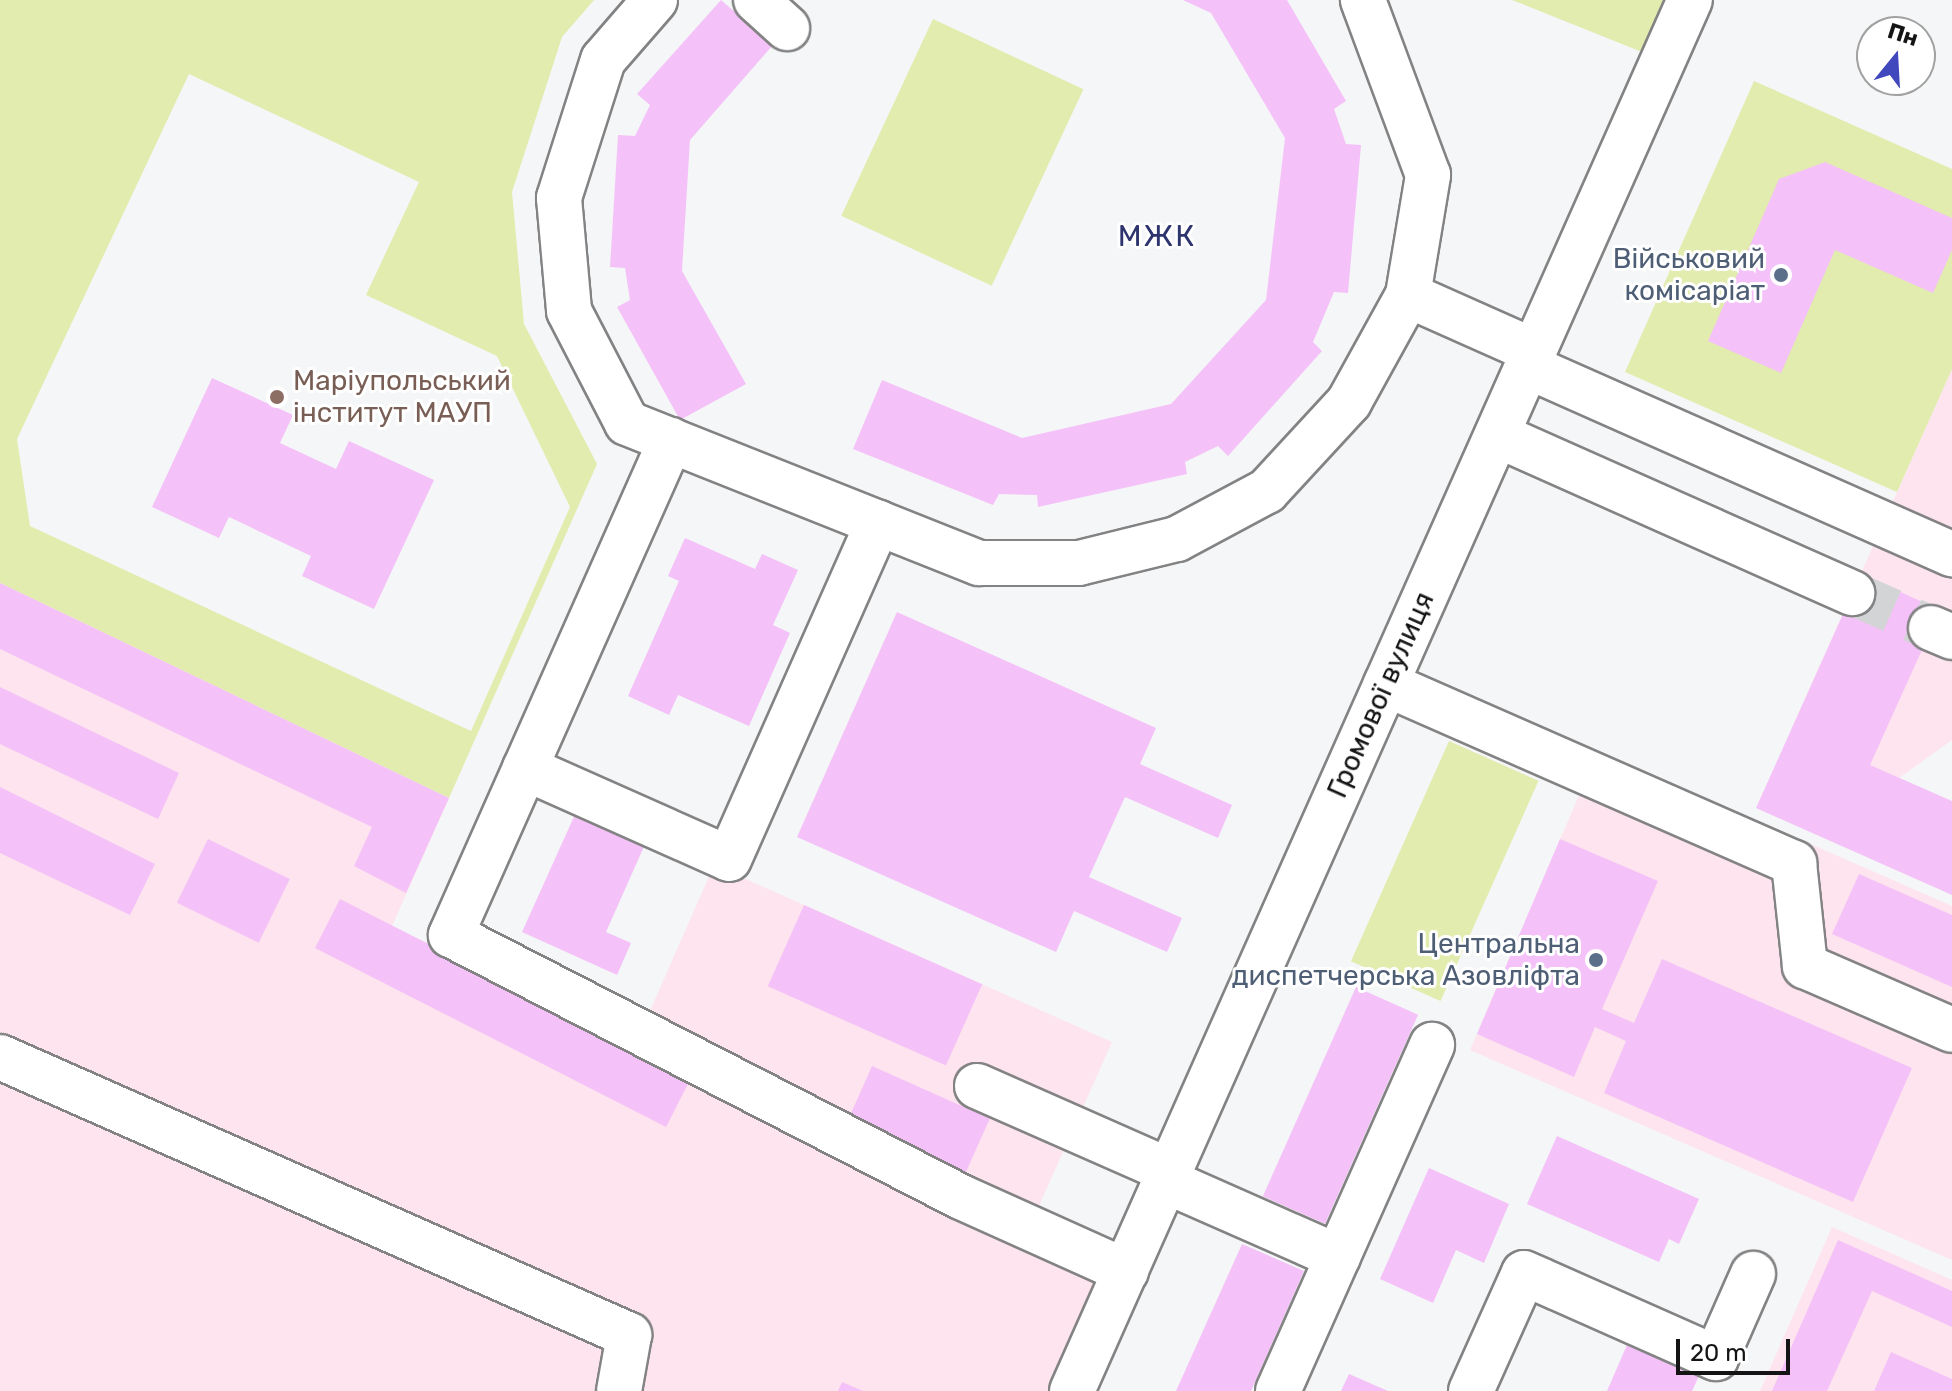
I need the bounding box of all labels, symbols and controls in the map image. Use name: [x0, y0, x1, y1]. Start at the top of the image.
north arrow: [1856, 16, 1936, 96]
text: Пн: [1884, 17, 1922, 52]
district label: МЖК: [1118, 218, 1196, 254]
place label: Військовий комісаріат: [1613, 242, 1765, 308]
marker: Військовий комісаріат: [1772, 266, 1790, 284]
place label: Маріупольський інститут МАУП: [293, 364, 511, 430]
marker: Маріупольський інститут МАУП: [268, 388, 286, 406]
street label: Громової вулиця: [1321, 587, 1441, 803]
place label: Центральна диспетчерська Азовліфта: [1232, 927, 1580, 993]
marker: Центральна диспетчерська Азовліфта: [1587, 951, 1605, 969]
scale bar: [1680, 1323, 1794, 1373]
text: 20 m: [1690, 1339, 1747, 1367]

